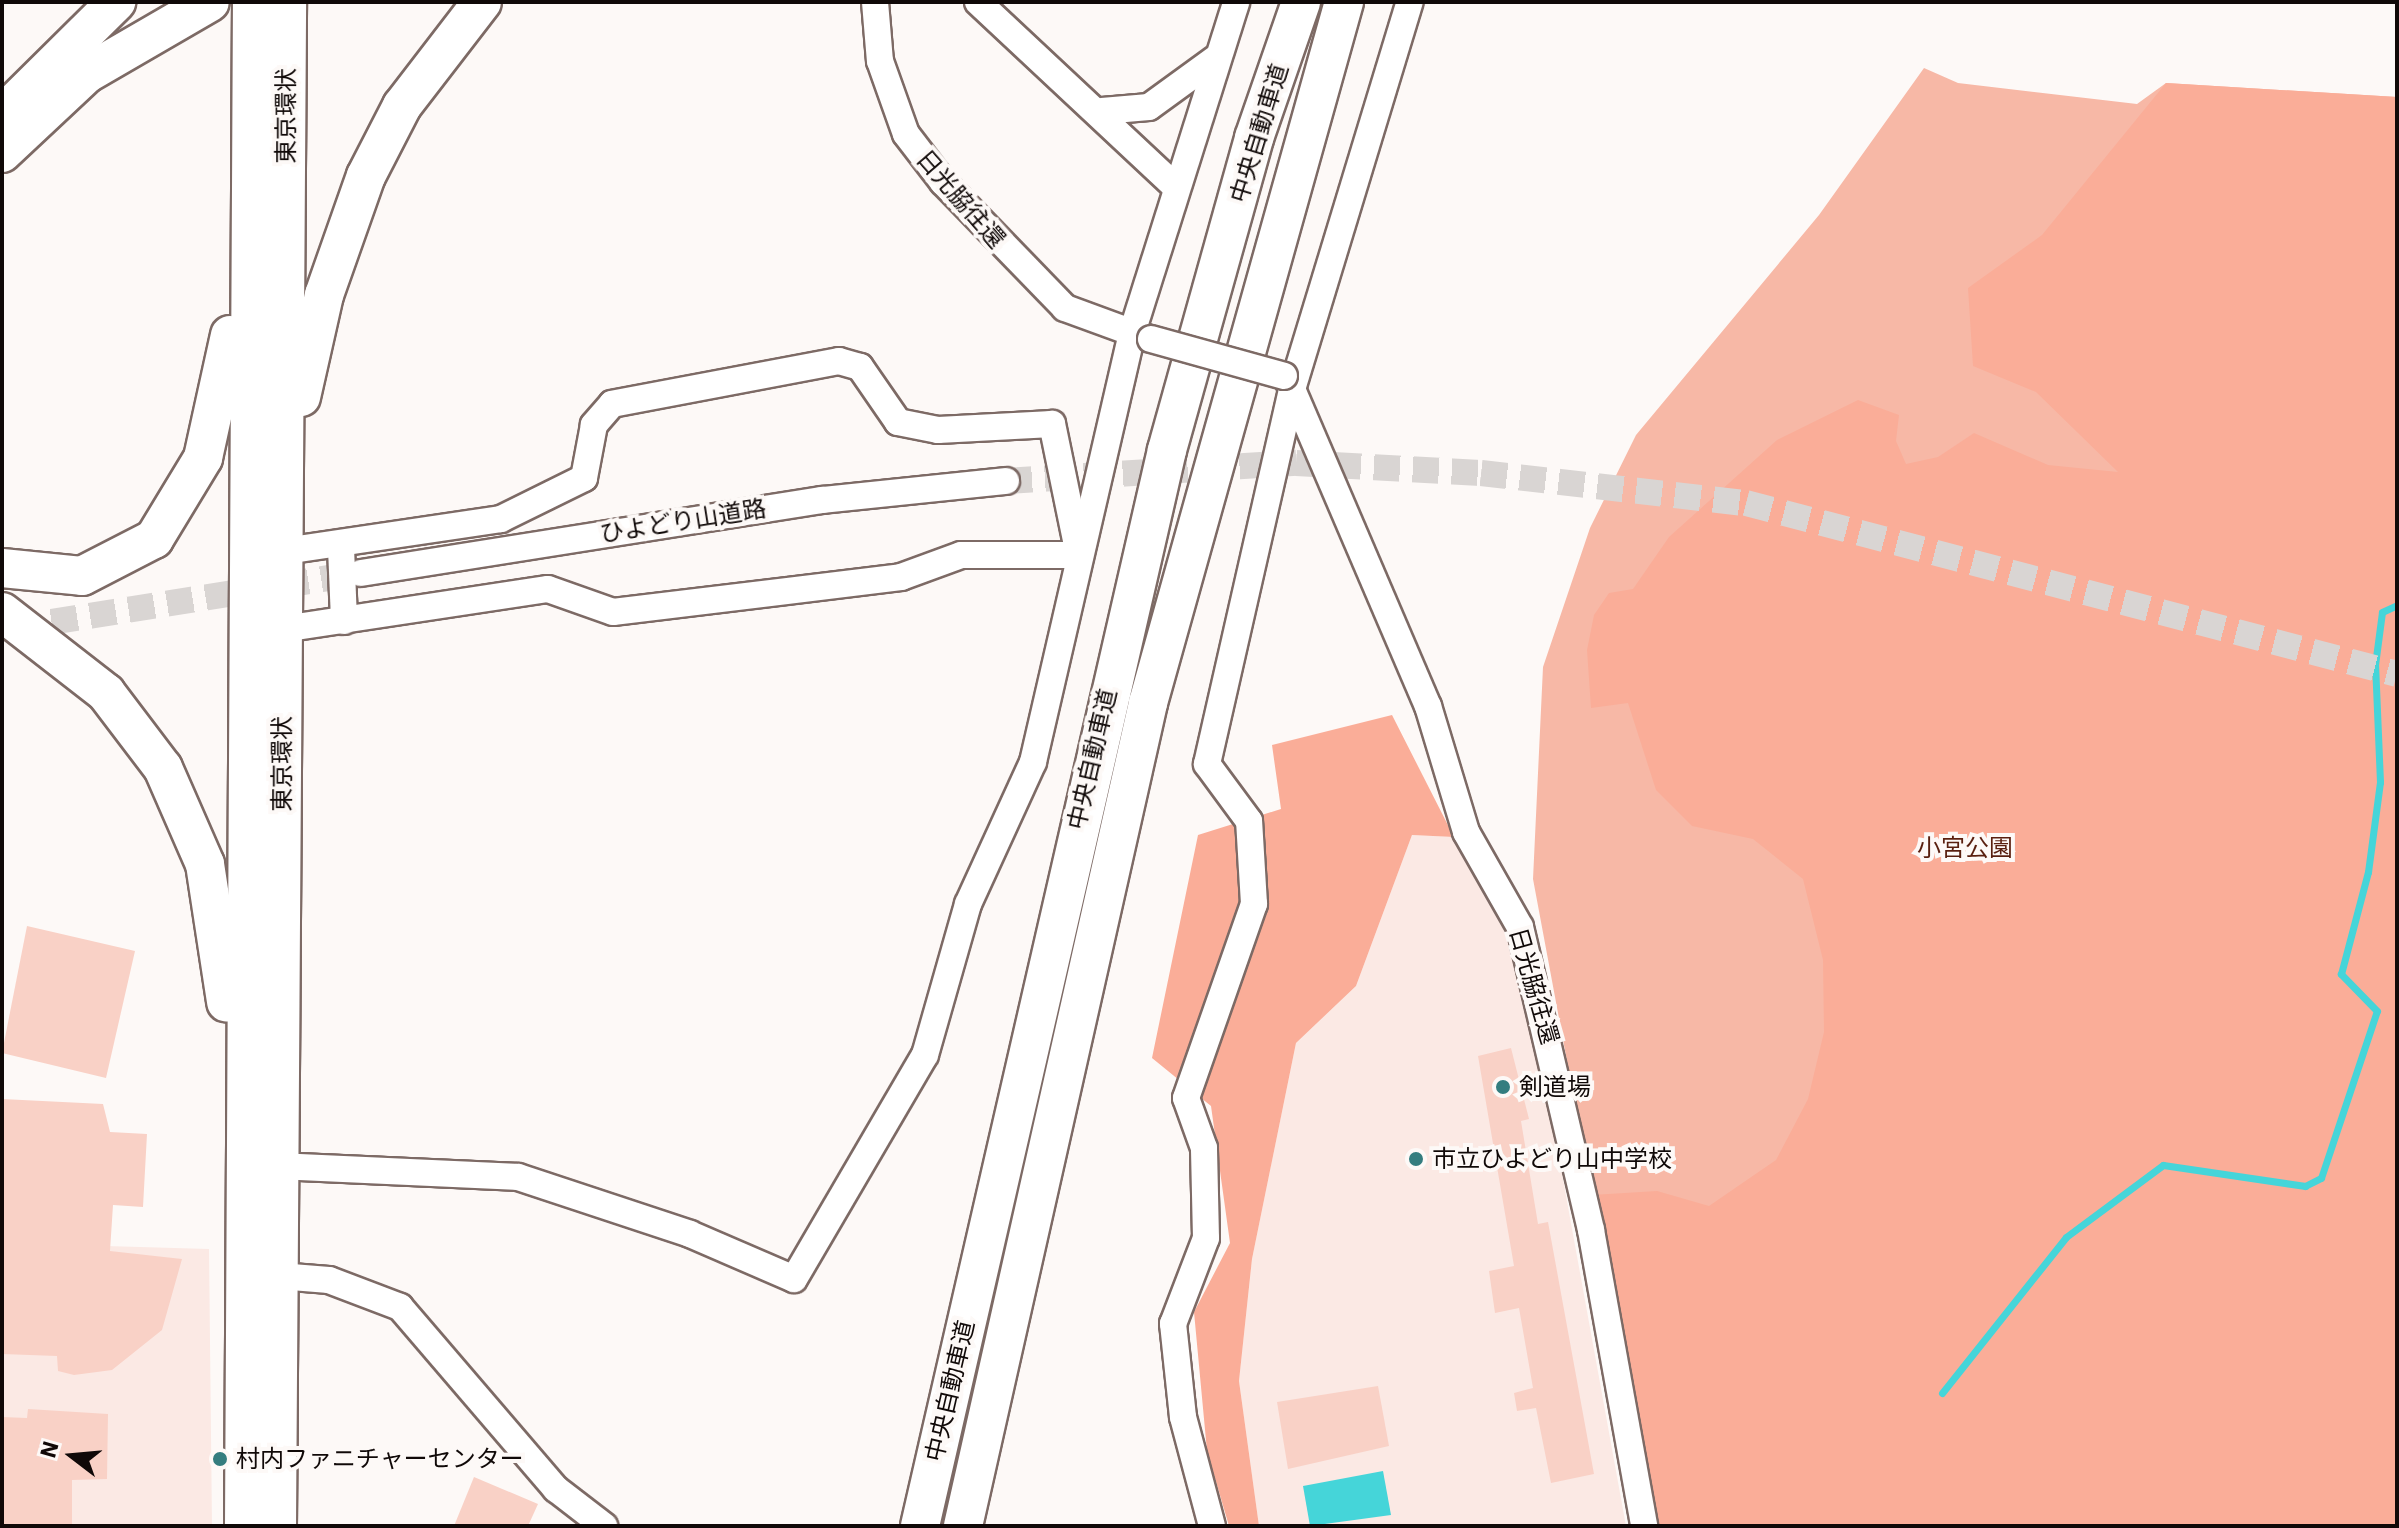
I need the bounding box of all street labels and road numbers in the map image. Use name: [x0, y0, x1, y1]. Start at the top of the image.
street label: 中央自動車道: [1224, 60, 1294, 206]
street label: 東京環状: [272, 68, 300, 164]
street label: 日光脇往還: [911, 144, 1011, 254]
street label: ひよどり山道路: [598, 494, 768, 548]
street label: 中央自動車道: [1062, 686, 1122, 832]
street label: 東京環状: [268, 716, 296, 812]
street label: 日光脇往還: [1504, 924, 1564, 1048]
street label: 中央自動車道: [920, 1318, 980, 1464]

